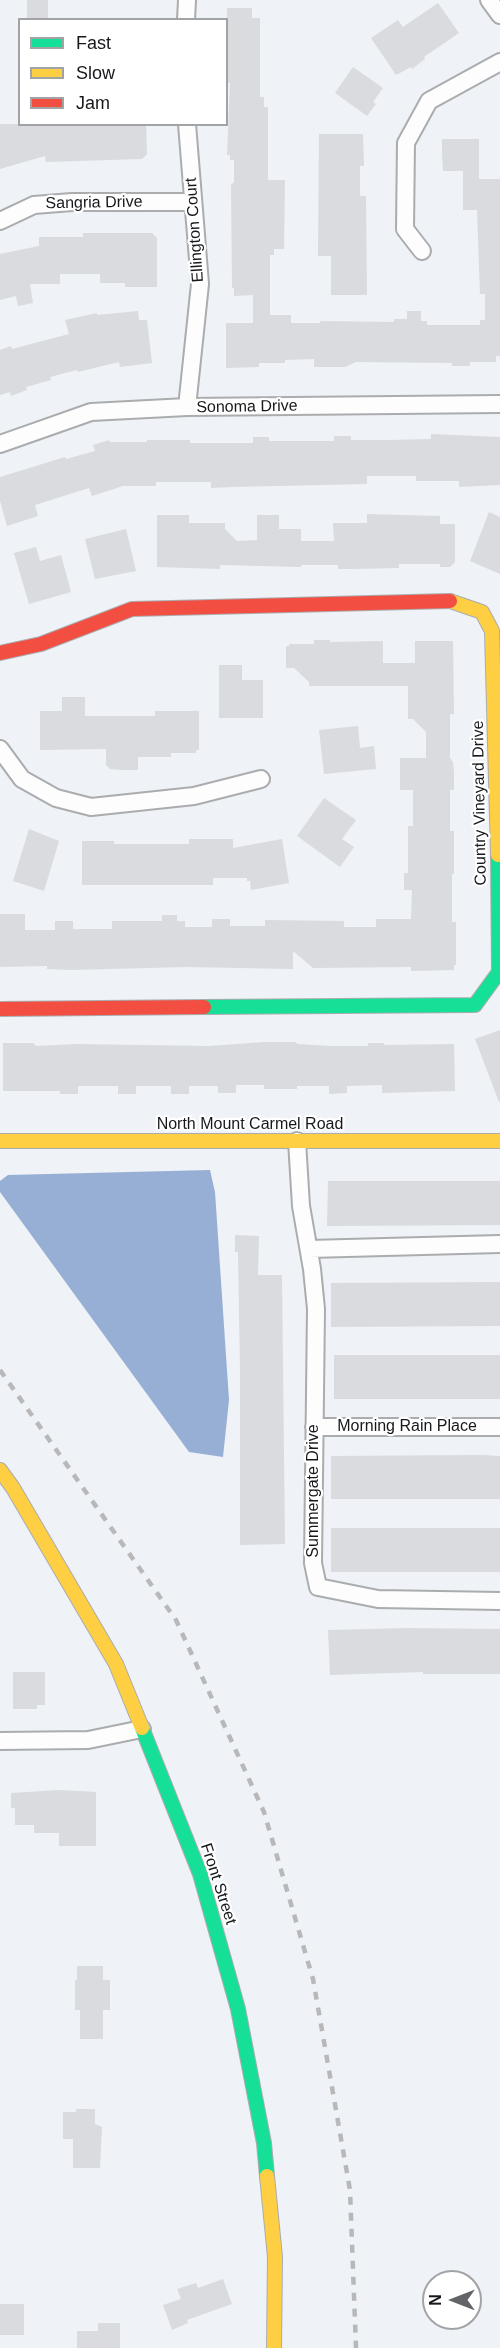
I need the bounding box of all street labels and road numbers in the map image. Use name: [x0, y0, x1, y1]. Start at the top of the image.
street label: Ellington Court: [182, 177, 208, 283]
street label: Sangria Drive: [45, 193, 143, 213]
street label: Sonoma Drive: [196, 397, 298, 417]
street label: Country Vineyard Drive: [469, 720, 491, 886]
street label: North Mount Carmel Road: [157, 1115, 343, 1135]
street label: Morning Rain Place: [337, 1417, 477, 1437]
street label: Summergate Drive: [304, 1424, 324, 1558]
street label: Front Street: [196, 1841, 240, 1927]

